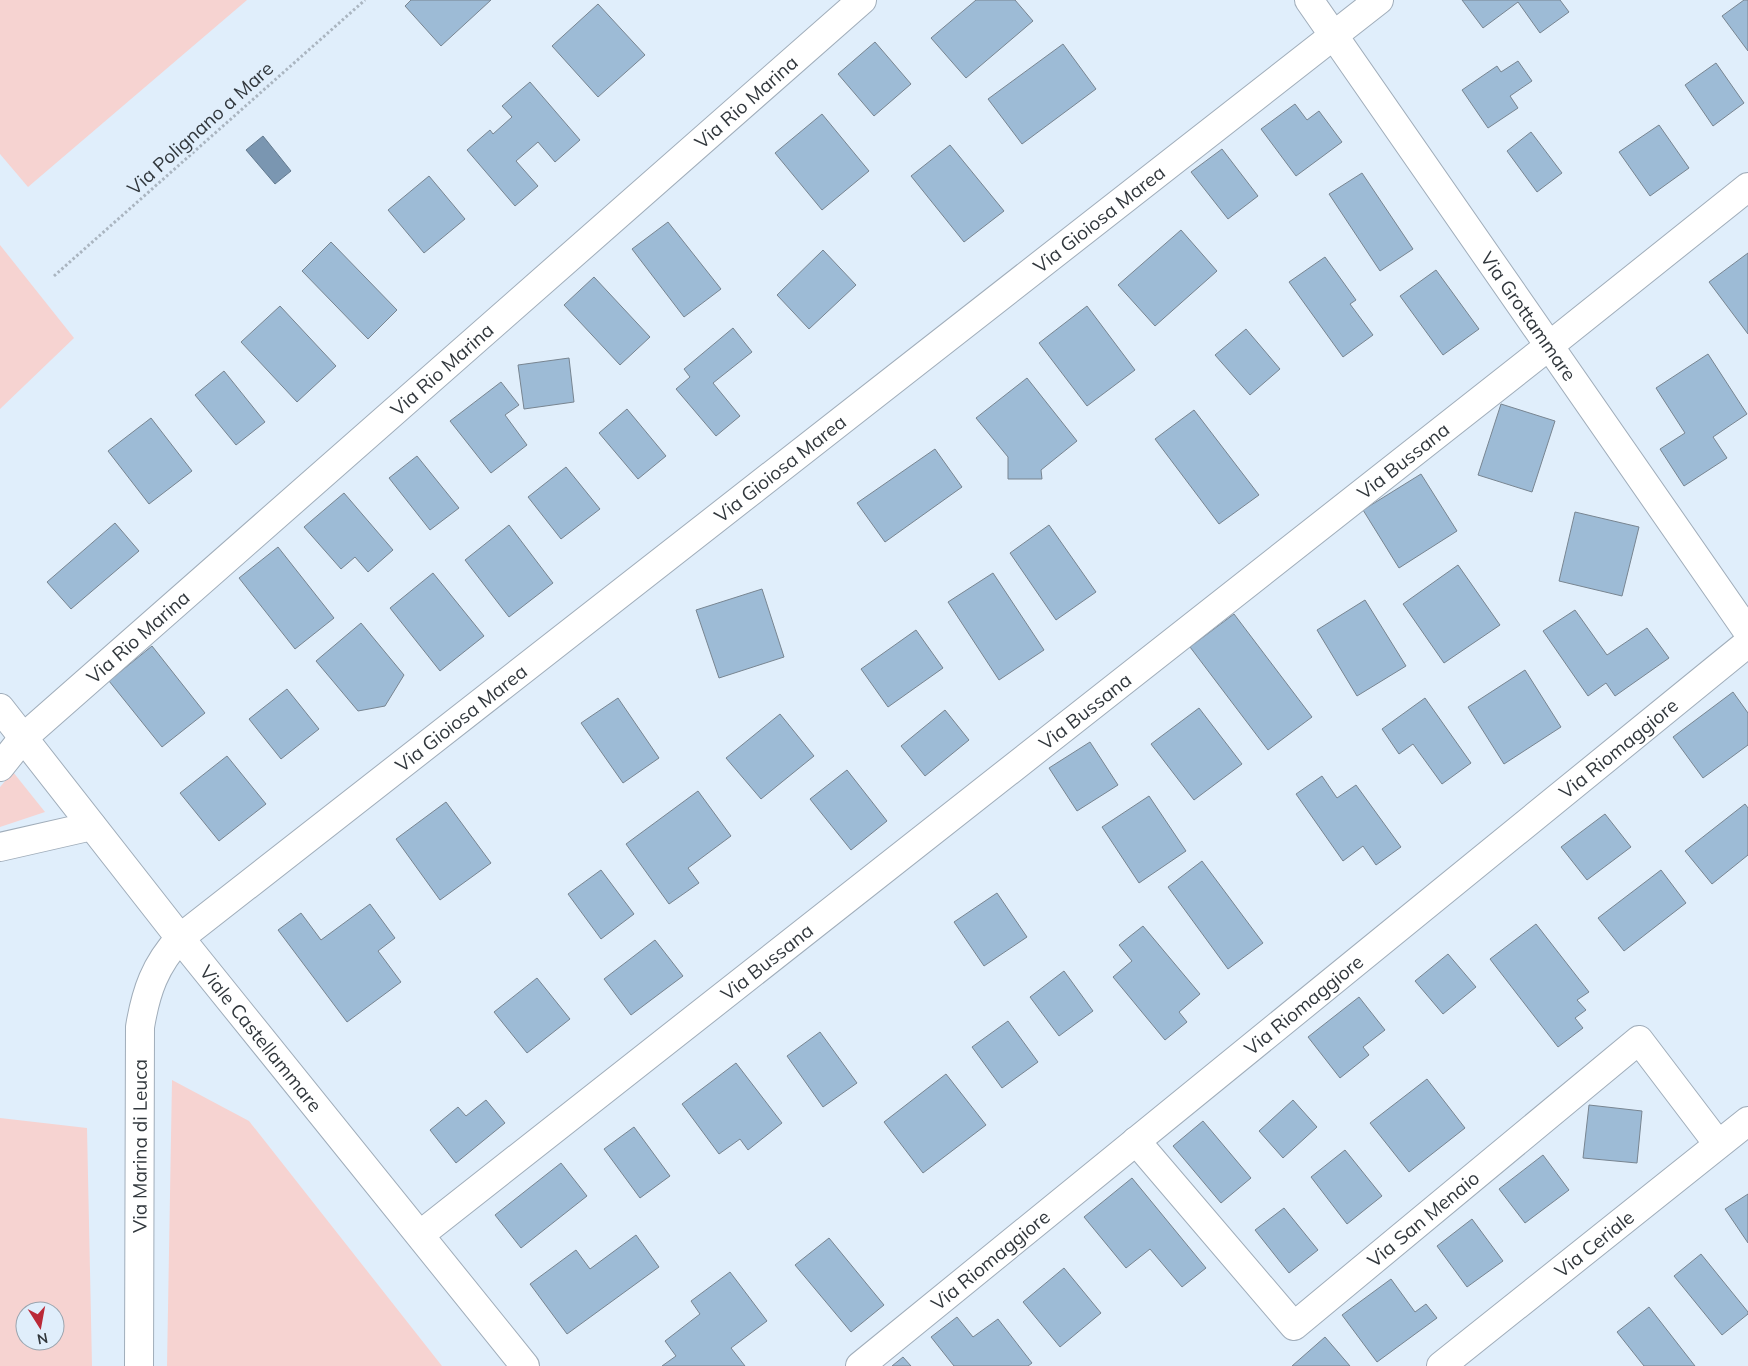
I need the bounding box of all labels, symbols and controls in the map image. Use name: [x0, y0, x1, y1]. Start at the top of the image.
street label: Via Rio Marina: [690, 50, 803, 154]
street label: Via Polignano a Mare: [122, 56, 278, 200]
street label: Via Gioiosa Marea: [1028, 160, 1170, 278]
street label: Via Grottammare: [1475, 247, 1582, 385]
street label: Via Rio Marina: [385, 318, 498, 421]
street label: Via Gioiosa Marea: [709, 410, 851, 528]
street label: Via Bussana: [1352, 417, 1454, 505]
street label: Via Rio Marina: [81, 585, 194, 689]
street label: Via Gioiosa Marea: [390, 659, 532, 777]
street label: Via Bussana: [1034, 668, 1136, 755]
street label: Via Riomaggiore: [1554, 693, 1683, 804]
street label: Via Bussana: [716, 918, 818, 1006]
street label: Via Riomaggiore: [1239, 949, 1368, 1060]
street label: Viale Castellammare: [195, 960, 327, 1117]
street label: Via Marina di Leuca: [127, 1059, 152, 1233]
street label: Via San Menaio: [1362, 1166, 1484, 1272]
street label: Via Riomaggiore: [926, 1204, 1055, 1315]
street label: Via Ceriale: [1550, 1205, 1639, 1283]
north arrow: [15, 1301, 65, 1351]
text: N: [36, 1329, 49, 1349]

